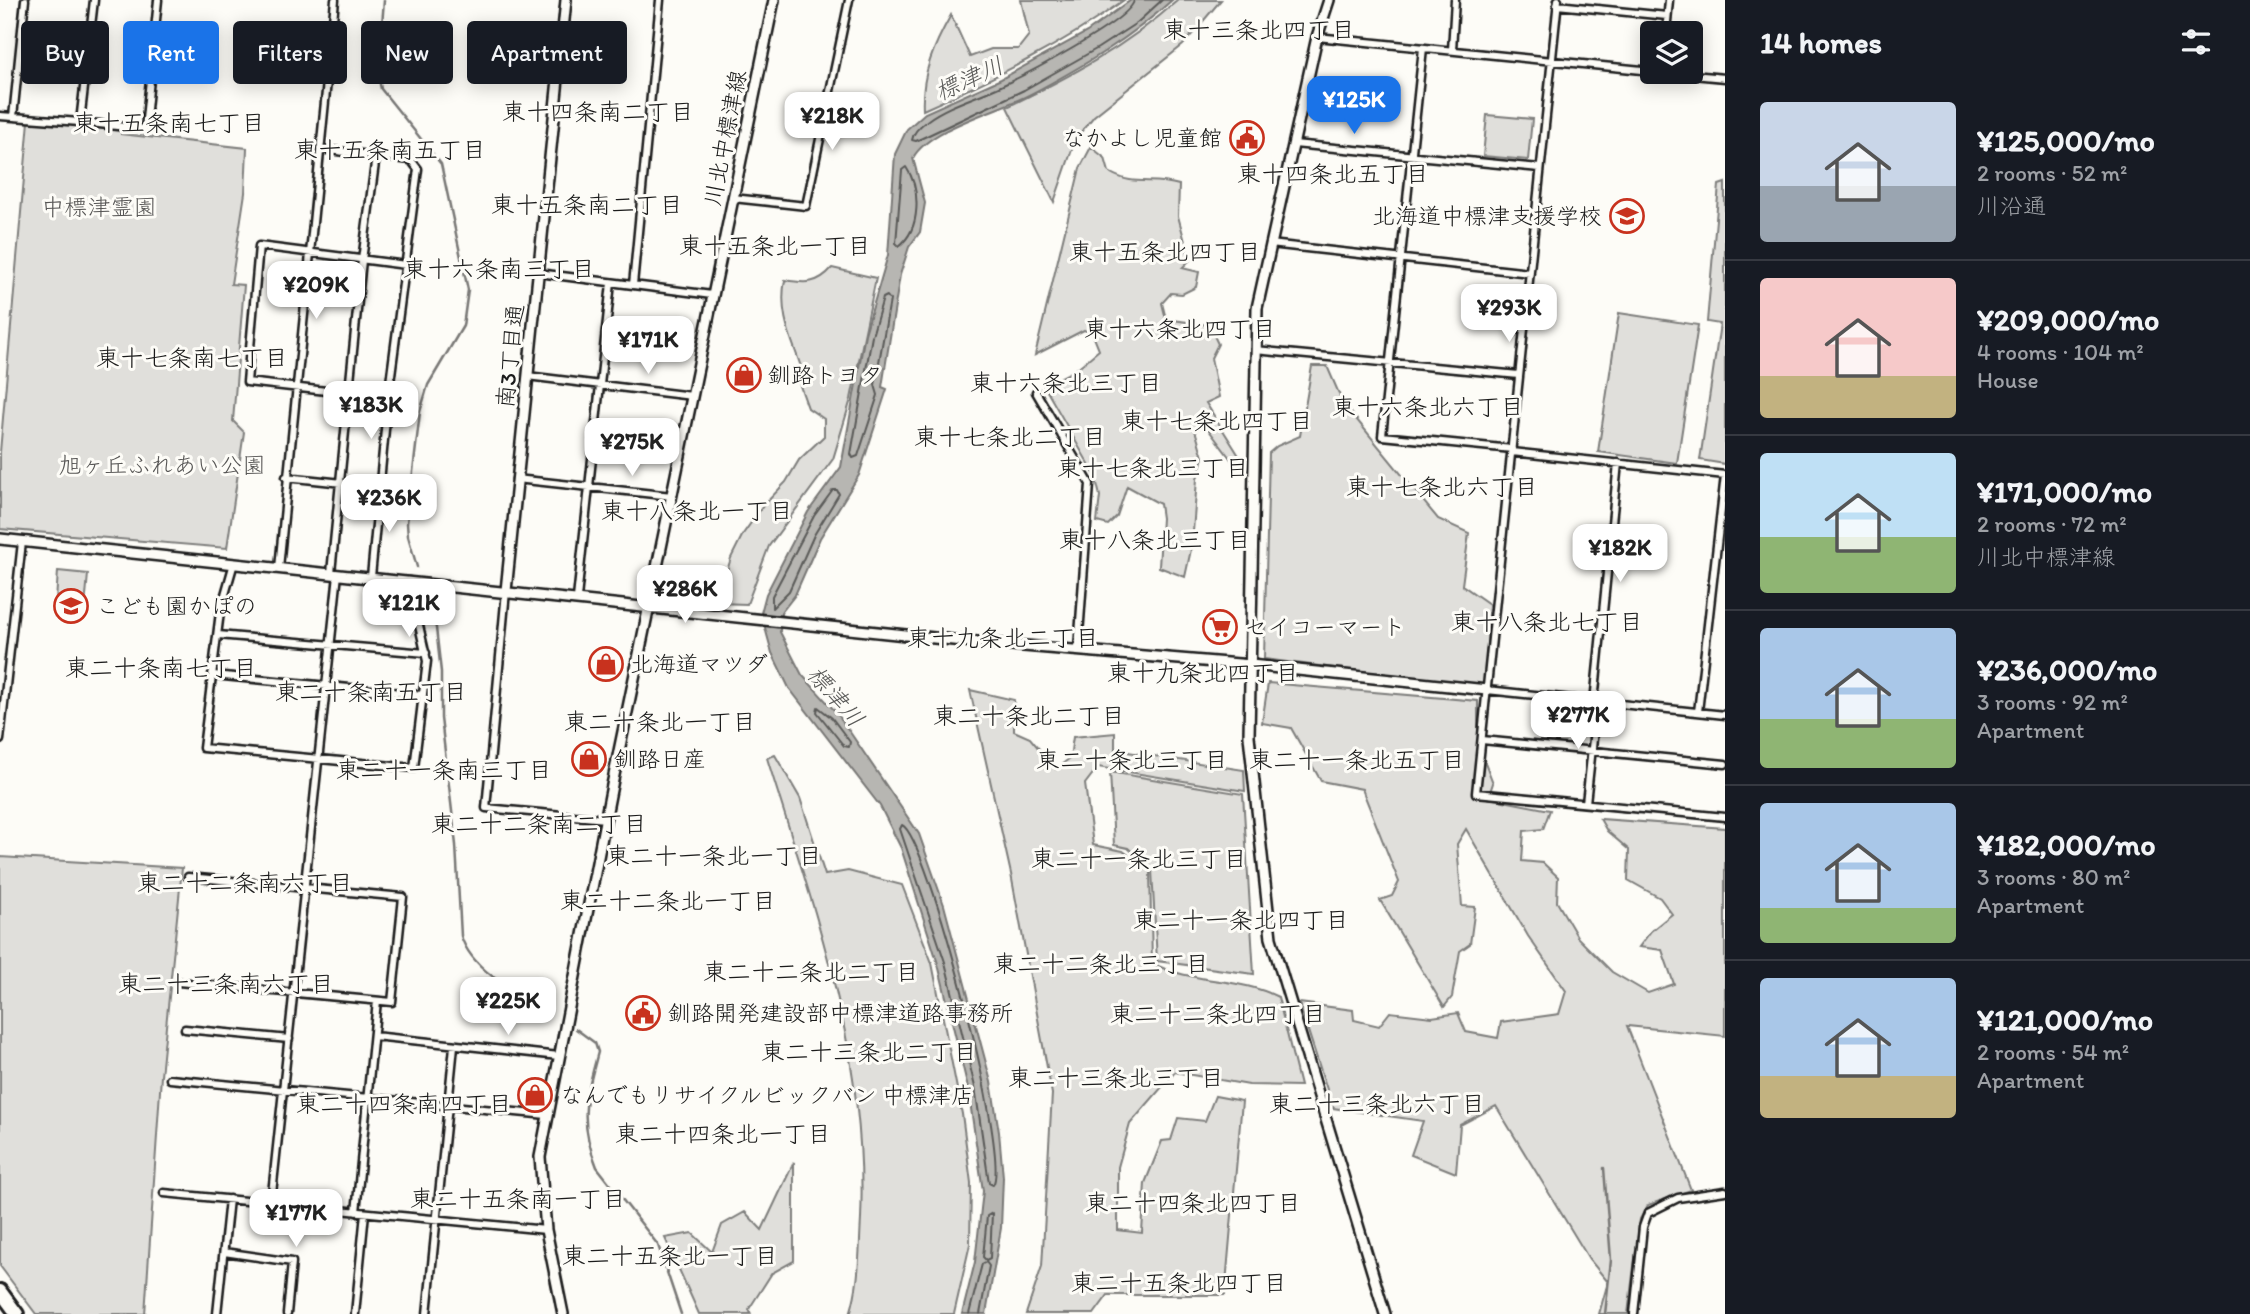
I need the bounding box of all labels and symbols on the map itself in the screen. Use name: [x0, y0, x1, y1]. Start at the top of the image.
district label: 東十三条北四丁目: [1163, 15, 1355, 44]
water label: 標津川: [930, 50, 1008, 106]
street label: 川北中標津線: [698, 68, 752, 208]
pin: ¥125K: [1305, 76, 1403, 136]
pin: ¥218K: [783, 92, 881, 152]
district label: 東十四条南二丁目: [502, 97, 694, 126]
district label: 東十五条南七丁目: [73, 108, 265, 137]
public building icon: なかよし児童館: [1228, 119, 1266, 157]
place label: なかよし児童館: [1062, 124, 1222, 152]
district label: 東十五条南五丁目: [294, 135, 486, 164]
district label: 東十四条北五丁目: [1237, 159, 1429, 188]
district label: 東十五条南二丁目: [491, 190, 683, 219]
park label: 中標津霊園: [42, 193, 157, 221]
school or university icon: 北海道中標津支援学校: [1608, 197, 1646, 235]
place label: 北海道中標津支援学校: [1372, 202, 1602, 230]
district label: 東十五条北一丁目: [679, 231, 871, 260]
district label: 東十五条北四丁目: [1069, 237, 1261, 266]
district label: 東十六条南三丁目: [403, 254, 595, 283]
pin: ¥209K: [267, 262, 365, 321]
pin: ¥293K: [1460, 284, 1558, 344]
street label: 南3丁目通: [491, 303, 529, 409]
district label: 東十六条北四丁目: [1084, 314, 1276, 343]
pin: ¥171K: [599, 316, 697, 376]
district label: 東十七条南七丁目: [96, 343, 288, 372]
shop icon: 釧路トヨタ: [725, 356, 763, 394]
place label: 釧路トヨタ: [768, 361, 883, 389]
district label: 東十六条北三丁目: [970, 368, 1162, 397]
pin: ¥183K: [322, 382, 420, 441]
district label: 東十六条北六丁目: [1332, 392, 1524, 421]
district label: 東十七条北四丁目: [1121, 406, 1313, 435]
pin: ¥275K: [583, 419, 681, 478]
district label: 東十七条北二丁目: [914, 422, 1106, 451]
park label: 旭ヶ丘ふれあい公園: [59, 451, 266, 479]
district label: 東十七条北三丁目: [1057, 453, 1249, 482]
district label: 東十七条北六丁目: [1346, 472, 1538, 501]
pin: ¥236K: [340, 475, 438, 534]
district label: 東十八条北一丁目: [601, 496, 793, 525]
pin: ¥182K: [1571, 524, 1669, 584]
district label: 東十八条北三丁目: [1059, 525, 1251, 554]
pin: ¥286K: [636, 566, 734, 625]
pin: ¥121K: [360, 580, 458, 639]
school or university icon: こども園かぽの: [52, 587, 90, 625]
place label: こども園かぽの: [96, 592, 257, 620]
district label: 東十八条北七丁目: [1451, 607, 1643, 636]
supermarket icon: セイコーマート: [1201, 608, 1239, 646]
place label: セイコーマート: [1244, 613, 1405, 641]
district label: 東十九条北二丁目: [907, 623, 1099, 652]
shop icon: 北海道マツダ: [587, 645, 625, 683]
place label: 北海道マツダ: [630, 650, 768, 678]
district label: 東二十条南七丁目: [65, 653, 257, 682]
district label: 東十九条北四丁目: [1107, 658, 1299, 687]
water label: 標津川: [801, 659, 871, 733]
district label: 東二十条南五丁目: [275, 677, 467, 706]
pin: ¥277K: [1529, 692, 1627, 751]
district label: 東二十条北二丁目: [933, 701, 1125, 730]
district label: 東二十条北一丁目: [564, 707, 756, 736]
shop icon: 釧路日産: [570, 740, 608, 778]
place label: 釧路日産: [614, 745, 706, 773]
district label: 東二十条北三丁目: [1036, 745, 1228, 774]
district label: 東二十一条北五丁目: [1249, 745, 1465, 774]
district label: 東二十一条南三丁目: [336, 755, 552, 784]
district label: 東二十二条南二丁目: [431, 809, 647, 838]
district label: 東二十一条北一丁目: [606, 841, 822, 870]
district label: 東二十一条北三丁目: [1031, 844, 1247, 873]
district label: 東二十二条南六丁目: [137, 868, 353, 897]
district label: 東二十二条北一丁目: [560, 886, 776, 915]
district label: 東二十一条北四丁目: [1133, 905, 1349, 934]
district label: 東二十二条北三丁目: [993, 949, 1209, 978]
district label: 東二十二条北二丁目: [703, 957, 919, 986]
district label: 東二十三条南六丁目: [118, 969, 334, 998]
pin: ¥225K: [459, 978, 557, 1037]
public building icon: 釧路開発建設部中標津道路事務所: [624, 994, 662, 1032]
place label: 釧路開発建設部中標津道路事務所: [668, 999, 1013, 1027]
district label: 東二十二条北四丁目: [1110, 999, 1326, 1028]
district label: 東二十三条北二丁目: [761, 1037, 977, 1066]
district label: 東二十三条北三丁目: [1008, 1063, 1224, 1092]
shop icon: なんでもリサイクルビックバン 中標津店: [516, 1076, 554, 1114]
place label: なんでもリサイクルビックバン 中標津店: [560, 1081, 974, 1109]
district label: 東二十四条南四丁目: [296, 1089, 512, 1118]
district label: 東二十三条北六丁目: [1269, 1089, 1485, 1118]
district label: 東二十四条北一丁目: [615, 1119, 831, 1148]
district label: 東二十五条南一丁目: [410, 1184, 626, 1213]
district label: 東二十四条北四丁目: [1085, 1188, 1301, 1217]
pin: ¥177K: [247, 1190, 345, 1249]
district label: 東二十五条北一丁目: [562, 1241, 778, 1270]
district label: 東二十五条北四丁目: [1071, 1268, 1287, 1297]

